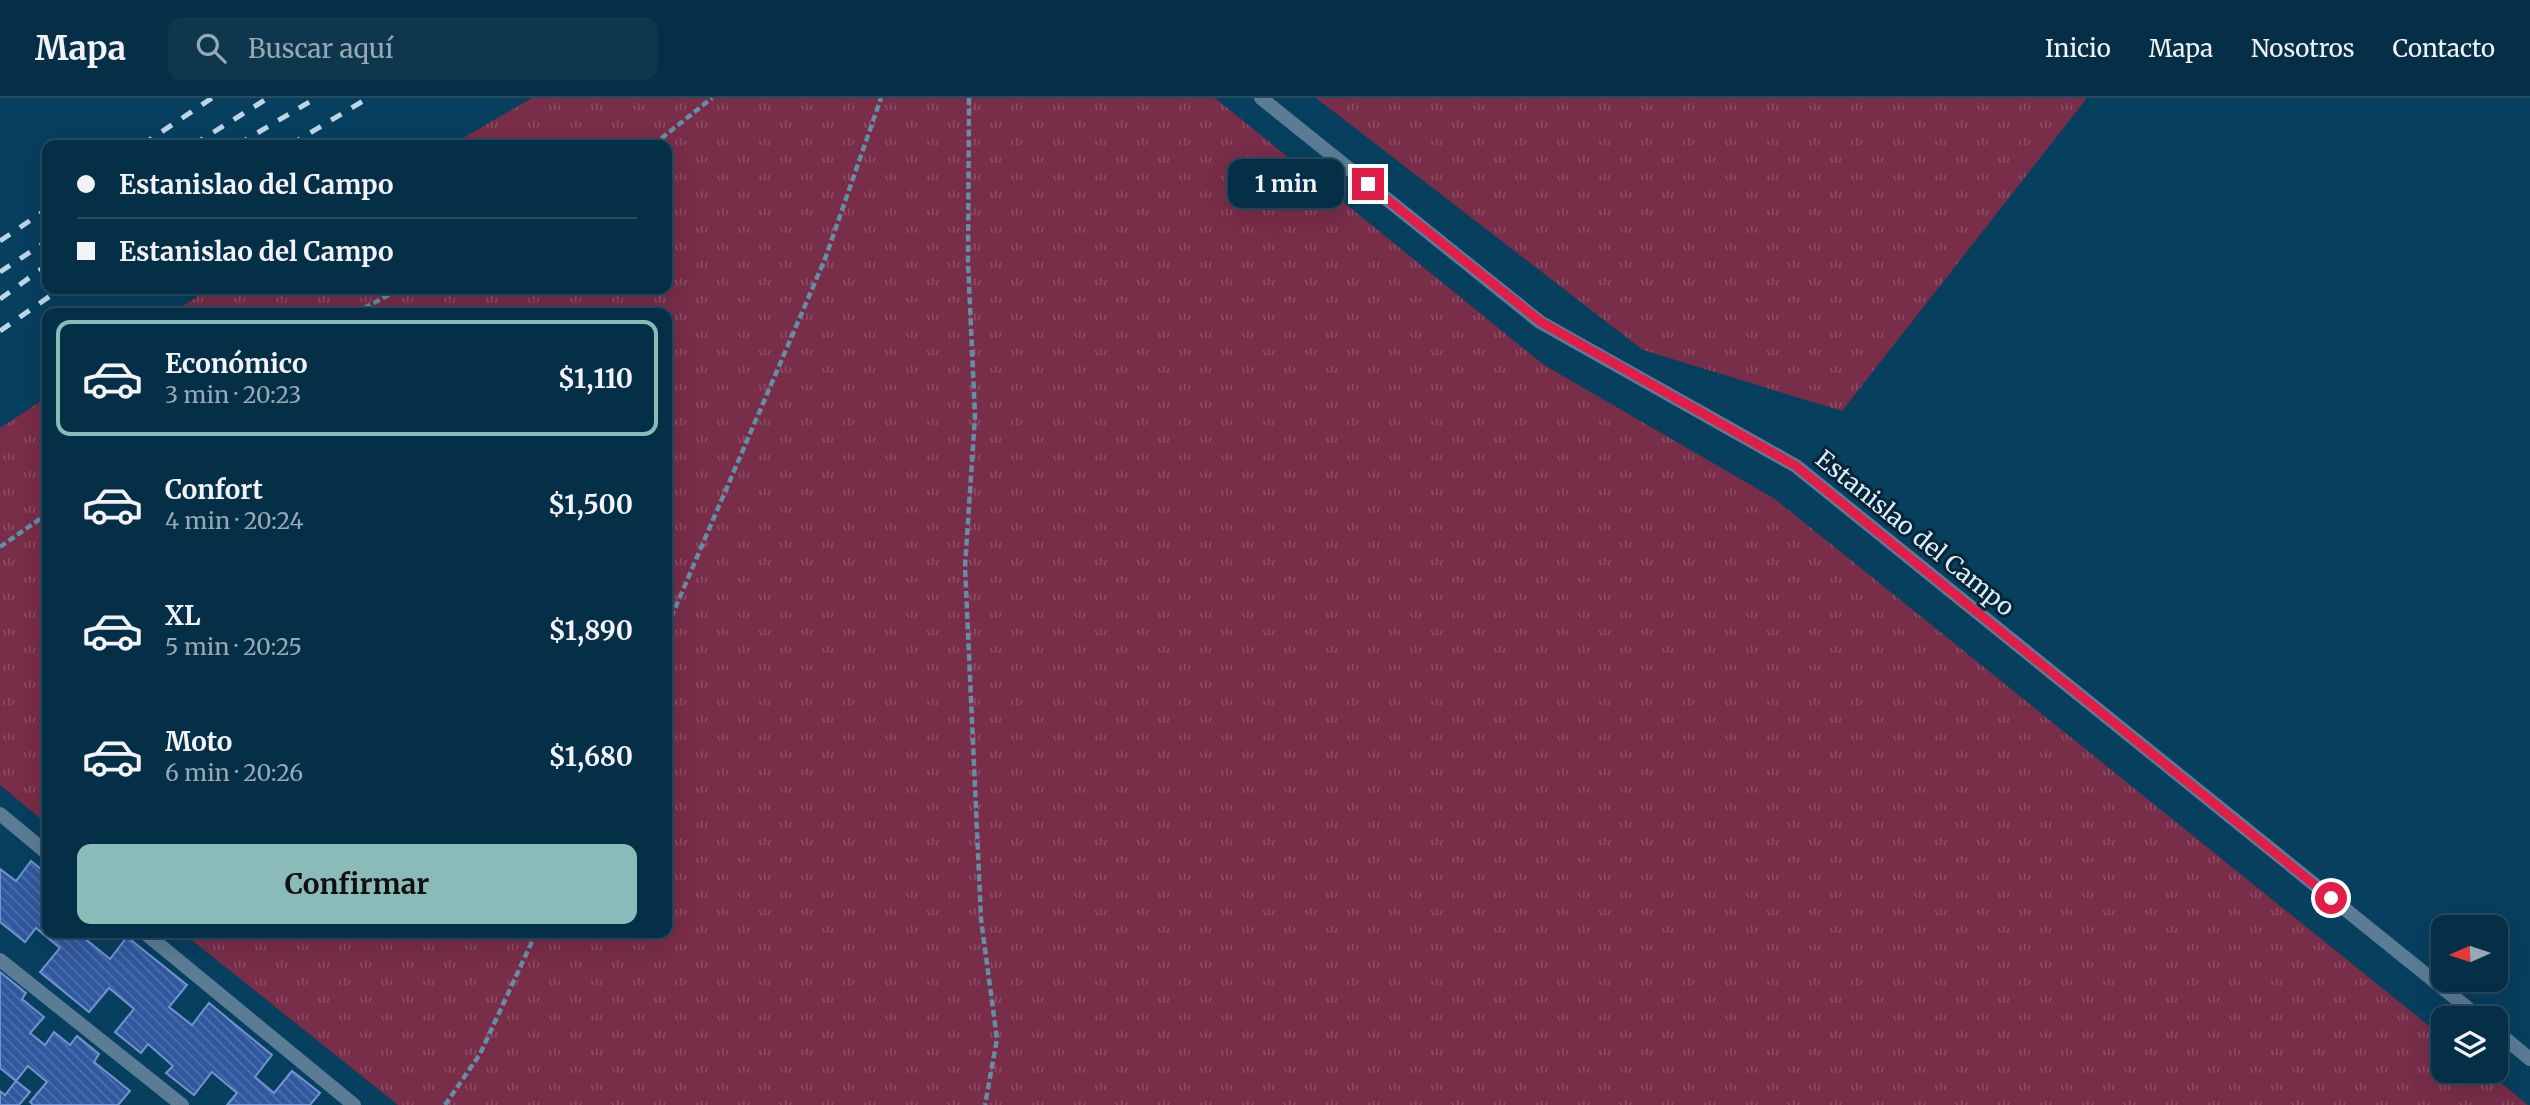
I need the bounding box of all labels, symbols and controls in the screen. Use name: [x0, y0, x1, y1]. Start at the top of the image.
search box: [168, 17, 658, 80]
text: Mapa: [35, 28, 126, 69]
icon: search: [192, 29, 230, 67]
text: Buscar aquí: [248, 32, 393, 65]
text: Inicio: [2045, 33, 2111, 64]
text: Mapa: [2149, 33, 2213, 64]
text: Nosotros: [2251, 33, 2355, 64]
text: Contacto: [2393, 33, 2495, 64]
callout: 1 min: [1228, 160, 1344, 208]
text: Estanislao del Campo: [119, 168, 393, 201]
route end: [1352, 168, 1384, 200]
text: 1 min: [1255, 169, 1317, 198]
text: Estanislao del Campo: [119, 235, 393, 268]
icon: car: [81, 347, 144, 410]
text: Económico: [165, 347, 308, 380]
text: $1,110: [558, 362, 633, 395]
text: 3 min · 20:23: [165, 380, 301, 409]
street label: Estanislao del Campo: [1809, 443, 2021, 623]
icon: car: [81, 473, 144, 536]
text: Confort: [165, 473, 263, 506]
text: $1,500: [548, 488, 633, 521]
text: 4 min · 20:24: [165, 506, 304, 535]
icon: car: [81, 599, 144, 662]
text: XL: [165, 599, 201, 632]
text: $1,890: [548, 614, 633, 647]
text: 5 min · 20:25: [165, 632, 302, 661]
icon: car: [81, 725, 144, 788]
text: Moto: [165, 725, 232, 758]
text: $1,680: [548, 740, 633, 773]
text: 6 min · 20:26: [165, 758, 303, 787]
button: Confirmar: [77, 844, 637, 924]
route start: [2315, 882, 2347, 914]
north arrow: [2431, 915, 2508, 992]
map controls: [2431, 915, 2508, 1083]
button: layers: [2431, 1006, 2508, 1083]

